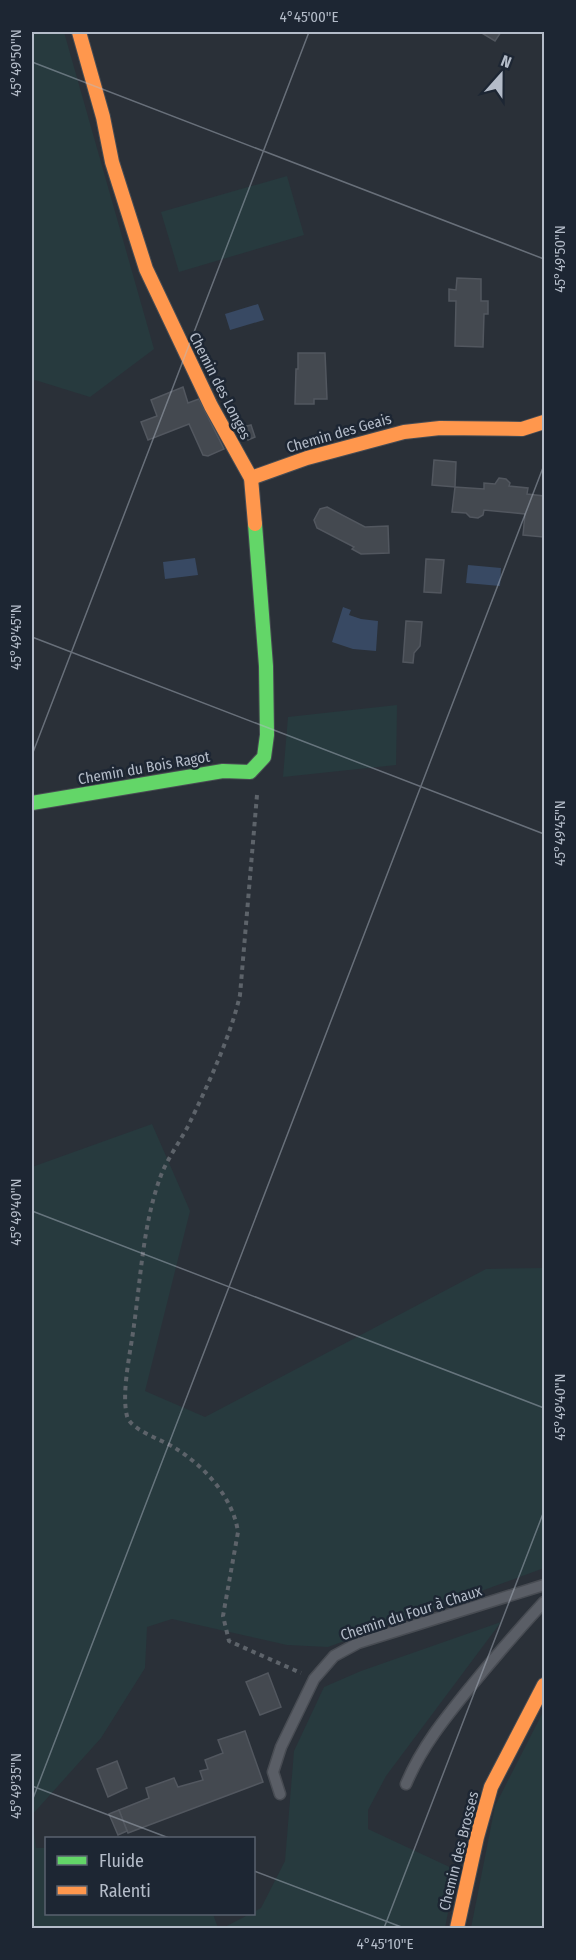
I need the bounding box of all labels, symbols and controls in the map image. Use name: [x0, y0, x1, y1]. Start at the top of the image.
text: 4°45'00"E: [280, 8, 338, 26]
text: 45°49'50"N: [7, 29, 25, 97]
north arrow: [471, 45, 531, 105]
text: N: [498, 51, 514, 72]
text: 45°49'50"N: [551, 225, 569, 293]
street label: Chemin des Longes: [185, 329, 255, 443]
street label: Chemin des Geais: [284, 409, 394, 457]
text: 45°49'45"N: [7, 604, 25, 670]
street label: Chemin du Bois Ragot: [77, 748, 211, 788]
text: 45°49'45"N: [551, 800, 569, 866]
text: 45°49'40"N: [7, 1178, 25, 1246]
text: 45°49'40"N: [551, 1373, 569, 1441]
street label: Chemin du Four à Chaux: [338, 1582, 484, 1644]
text: 45°49'35"N: [7, 1753, 25, 1819]
street label: Chemin des Brosses: [435, 1789, 483, 1913]
legend: [45, 1837, 255, 1915]
text: Fluide: [99, 1850, 144, 1872]
text: Ralenti: [99, 1880, 151, 1902]
text: 4°45'10"E: [356, 1935, 414, 1953]

